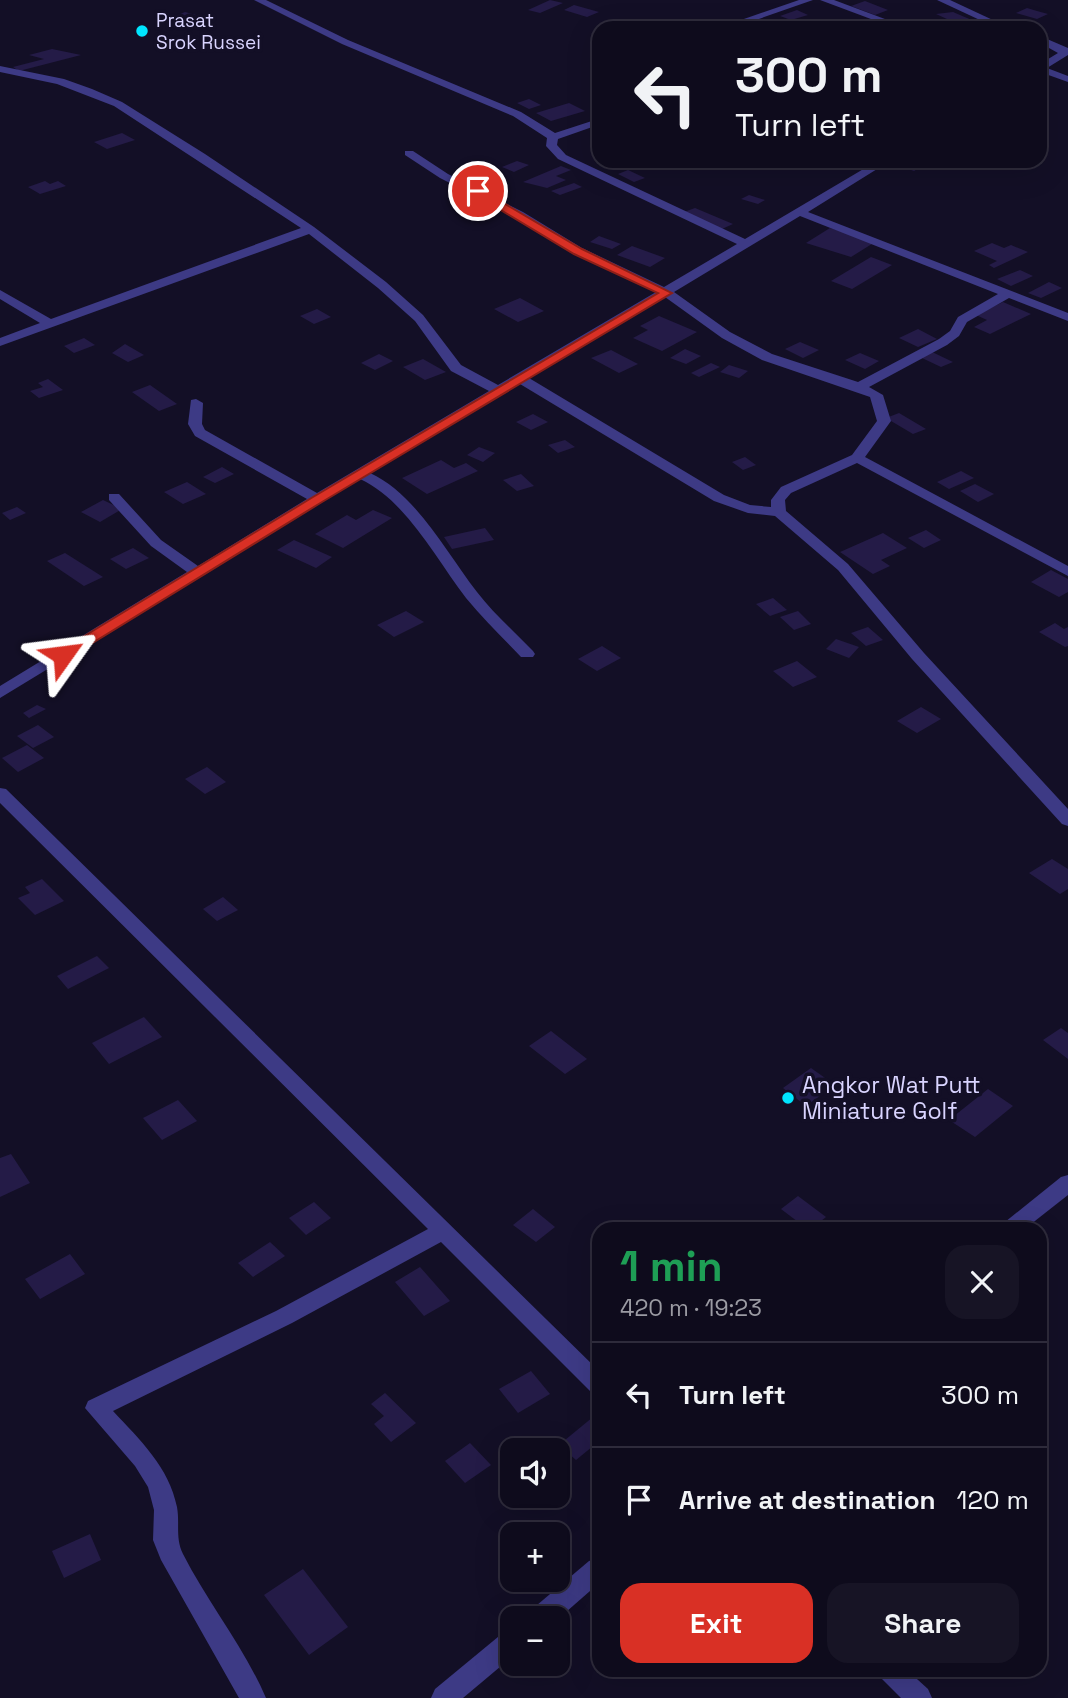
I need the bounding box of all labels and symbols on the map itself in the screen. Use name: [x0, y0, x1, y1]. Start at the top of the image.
place label: Prasat Srok Russei: [156, 8, 261, 55]
marker: Prasat Srok Russei: [134, 23, 150, 39]
pin: [448, 161, 508, 221]
position arrow: [26, 618, 100, 692]
place label: Angkor Wat Putt Miniature Golf: [802, 1070, 981, 1126]
marker: Angkor Wat Putt Miniature Golf: [780, 1090, 796, 1106]

